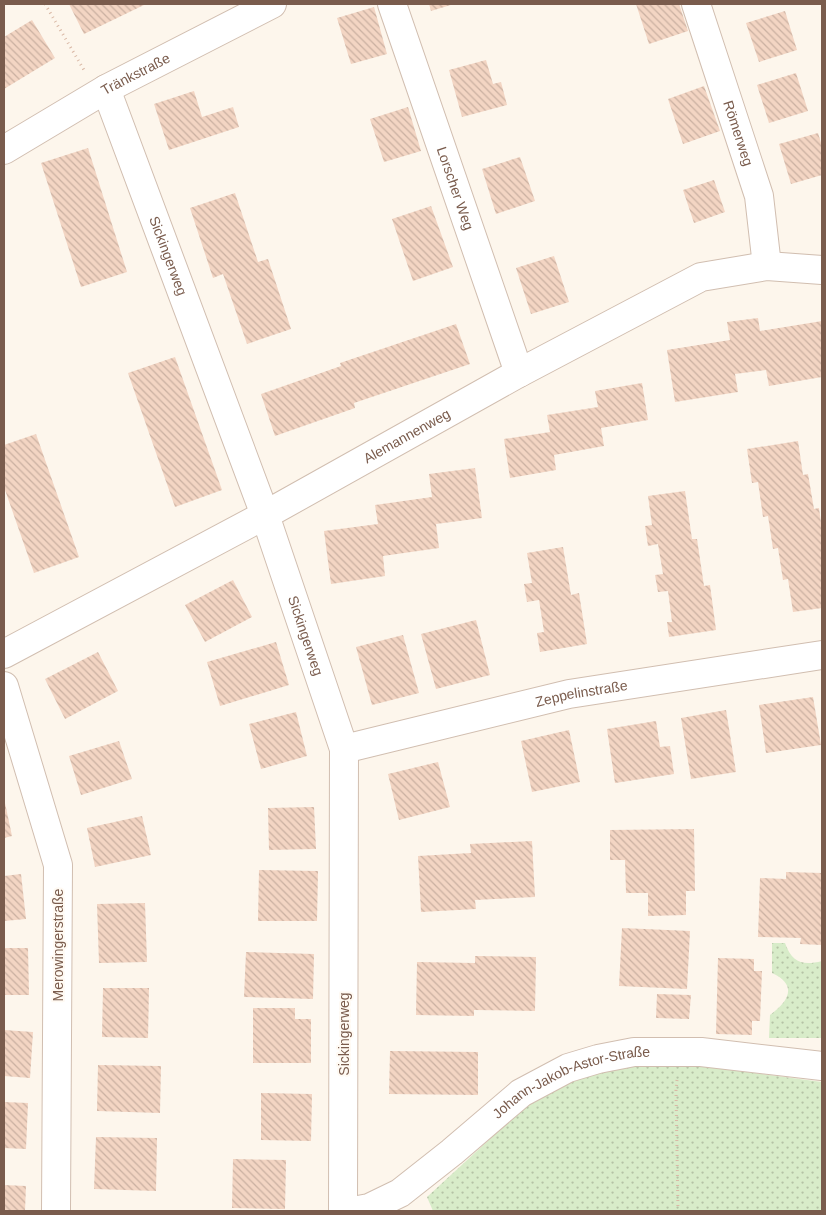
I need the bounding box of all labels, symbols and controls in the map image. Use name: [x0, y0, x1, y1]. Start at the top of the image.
street label: Tränkstraße: [98, 50, 173, 98]
street label: Römerweg: [720, 99, 757, 168]
street label: Lorscher Weg: [434, 145, 477, 232]
street label: Sickingerweg: [146, 214, 190, 298]
street label: Alemannenweg: [361, 405, 453, 466]
street label: Sickingerweg: [285, 594, 327, 678]
street label: Zeppelinstraße: [534, 677, 629, 710]
street label: Merowingerstraße: [50, 888, 66, 1001]
street label: Sickingerweg: [336, 992, 352, 1076]
street label: Johann-Jakob-Astor-Straße: [489, 1044, 650, 1122]

